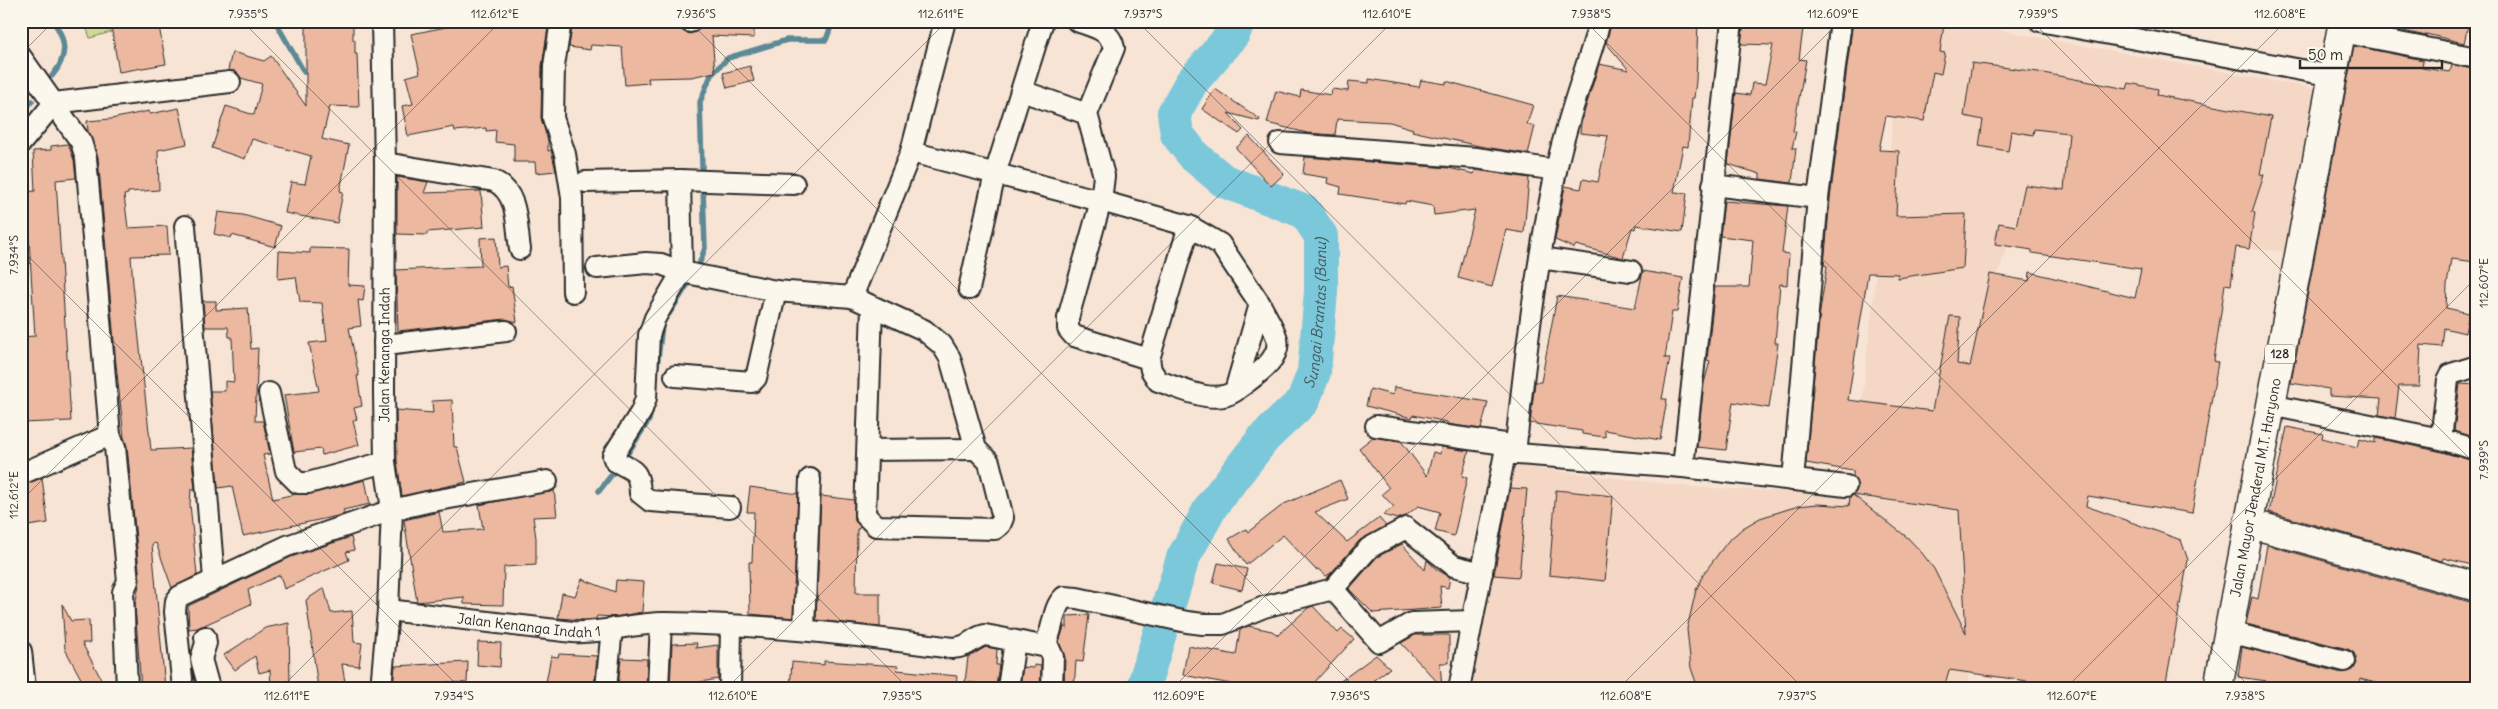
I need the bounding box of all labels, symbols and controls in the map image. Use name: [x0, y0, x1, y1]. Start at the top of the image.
text: 7.935°S: [228, 6, 268, 21]
text: 112.612°E: [471, 6, 519, 21]
text: 7.936°S: [676, 6, 716, 21]
text: 112.611°E: [918, 6, 964, 21]
text: 7.937°S: [1124, 6, 1163, 21]
text: 112.610°E: [1362, 6, 1412, 21]
text: 7.938°S: [1571, 6, 1611, 21]
text: 112.609°E: [1807, 6, 1859, 21]
text: 7.939°S: [2018, 6, 2058, 21]
text: 112.608°E: [2254, 6, 2306, 21]
scale bar: [2300, 38, 2443, 70]
text: 50 m: [2308, 45, 2343, 64]
text: 7.934°S: [6, 235, 21, 275]
water label: Sungai Brantas (Banu): [1299, 236, 1330, 391]
text: 112.607°E: [2476, 258, 2491, 308]
street label: Jalan Kenanga Indah: [375, 287, 393, 423]
road number: 128: [2265, 344, 2295, 364]
street label: Jalan Mayor Jenderal M.T. Haryono: [2226, 376, 2285, 599]
text: 7.939°S: [2476, 440, 2491, 480]
text: 112.612°E: [6, 471, 21, 519]
street label: Jalan Kenanga Indah 1: [456, 609, 602, 641]
text: 112.611°E: [264, 688, 310, 703]
text: 7.934°S: [434, 688, 474, 703]
text: 112.610°E: [708, 688, 758, 703]
text: 7.935°S: [882, 688, 922, 703]
text: 112.609°E: [1153, 688, 1205, 703]
text: 7.936°S: [1330, 688, 1370, 703]
text: 112.608°E: [1600, 688, 1652, 703]
text: 7.937°S: [1778, 688, 1817, 703]
text: 112.607°E: [2047, 688, 2097, 703]
text: 7.938°S: [2225, 688, 2265, 703]

